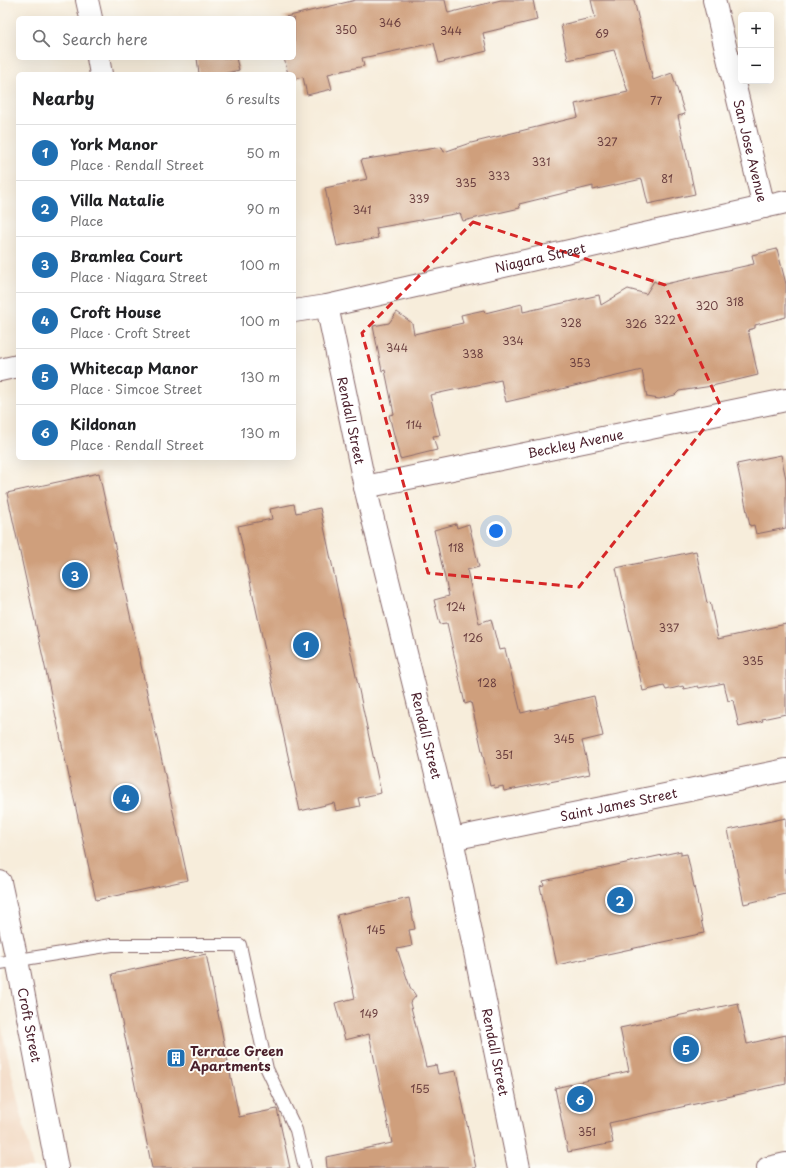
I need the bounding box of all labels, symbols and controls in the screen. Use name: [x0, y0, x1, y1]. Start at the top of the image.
map controls: [738, 12, 774, 84]
button: +: [738, 12, 774, 48]
house number: 346: [379, 14, 401, 31]
search box: [16, 16, 296, 60]
house number: 350: [335, 21, 357, 38]
house number: 344: [440, 22, 462, 39]
house number: 69: [595, 25, 609, 42]
icon: search: [30, 27, 52, 49]
text: Search here: [62, 27, 148, 50]
button: −: [738, 48, 774, 84]
text: Nearby: [32, 85, 94, 111]
text: 6 results: [225, 89, 280, 108]
house number: 77: [650, 92, 662, 109]
street label: San Jose Avenue: [729, 97, 772, 204]
text: York Manor: [70, 132, 158, 155]
house number: 327: [597, 133, 617, 150]
text: 1: [42, 143, 48, 162]
text: 50 m: [246, 143, 280, 162]
house number: 331: [532, 153, 550, 170]
text: Place · Rendall Street: [70, 155, 204, 174]
house number: 333: [488, 167, 510, 184]
house number: 81: [661, 170, 673, 187]
house number: 335: [455, 174, 477, 191]
text: Villa Natalie: [70, 188, 164, 211]
house number: 339: [409, 190, 429, 207]
text: 2: [40, 199, 50, 218]
text: 90 m: [247, 199, 280, 218]
house number: 341: [353, 201, 371, 218]
text: Place: [70, 211, 103, 230]
street label: Niagara Street: [493, 238, 587, 277]
text: Bramlea Court: [70, 244, 183, 267]
text: 3: [41, 255, 49, 274]
text: 100 m: [240, 255, 280, 274]
text: Place · Niagara Street: [70, 267, 208, 286]
house number: 318: [726, 293, 744, 310]
house number: 320: [696, 297, 718, 314]
text: Croft House: [70, 300, 161, 323]
text: 4: [41, 311, 49, 330]
text: 100 m: [240, 311, 280, 330]
house number: 322: [654, 311, 676, 328]
house number: 328: [560, 314, 582, 331]
house number: 326: [625, 315, 647, 332]
text: Place · Croft Street: [70, 323, 190, 342]
house number: 334: [502, 332, 524, 349]
house number: 344: [386, 339, 408, 356]
house number: 338: [462, 345, 484, 362]
house number: 353: [569, 354, 591, 371]
text: Whitecap Manor: [70, 356, 198, 379]
text: 5: [41, 367, 49, 386]
text: 130 m: [241, 367, 280, 386]
street label: Rendall Street: [333, 375, 370, 466]
text: Place · Simcoe Street: [70, 379, 202, 398]
text: Kildonan: [70, 412, 136, 435]
house number: 114: [406, 416, 422, 433]
text: 6: [40, 423, 50, 442]
text: 130 m: [241, 423, 280, 442]
street label: Beckley Avenue: [526, 424, 625, 462]
text: Place · Rendall Street: [70, 435, 204, 454]
your location: [486, 521, 506, 541]
house number: 118: [448, 539, 464, 556]
pin: 3: [62, 560, 88, 590]
house number: 124: [446, 598, 466, 615]
house number: 337: [659, 619, 679, 636]
house number: 126: [463, 629, 483, 646]
pin: 1: [293, 630, 319, 660]
house number: 335: [742, 652, 764, 669]
house number: 128: [477, 674, 497, 691]
street label: Rendall Street: [407, 690, 447, 781]
house number: 345: [553, 730, 575, 747]
house number: 351: [495, 746, 513, 763]
pin: 4: [113, 783, 139, 813]
street label: Saint James Street: [558, 783, 679, 825]
pin: 2: [607, 885, 633, 915]
house number: 145: [366, 921, 386, 938]
street label: Croft Street: [14, 986, 46, 1064]
house number: 149: [360, 1005, 378, 1022]
street label: Rendall Street: [478, 1006, 514, 1097]
pin: 5: [673, 1034, 699, 1064]
place label: Terrace Green Apartments: [190, 1041, 284, 1075]
building icon: Terrace Green Apartments: [165, 1047, 187, 1069]
house number: 155: [410, 1080, 430, 1097]
pin: 6: [567, 1084, 593, 1114]
house number: 351: [578, 1123, 596, 1140]

